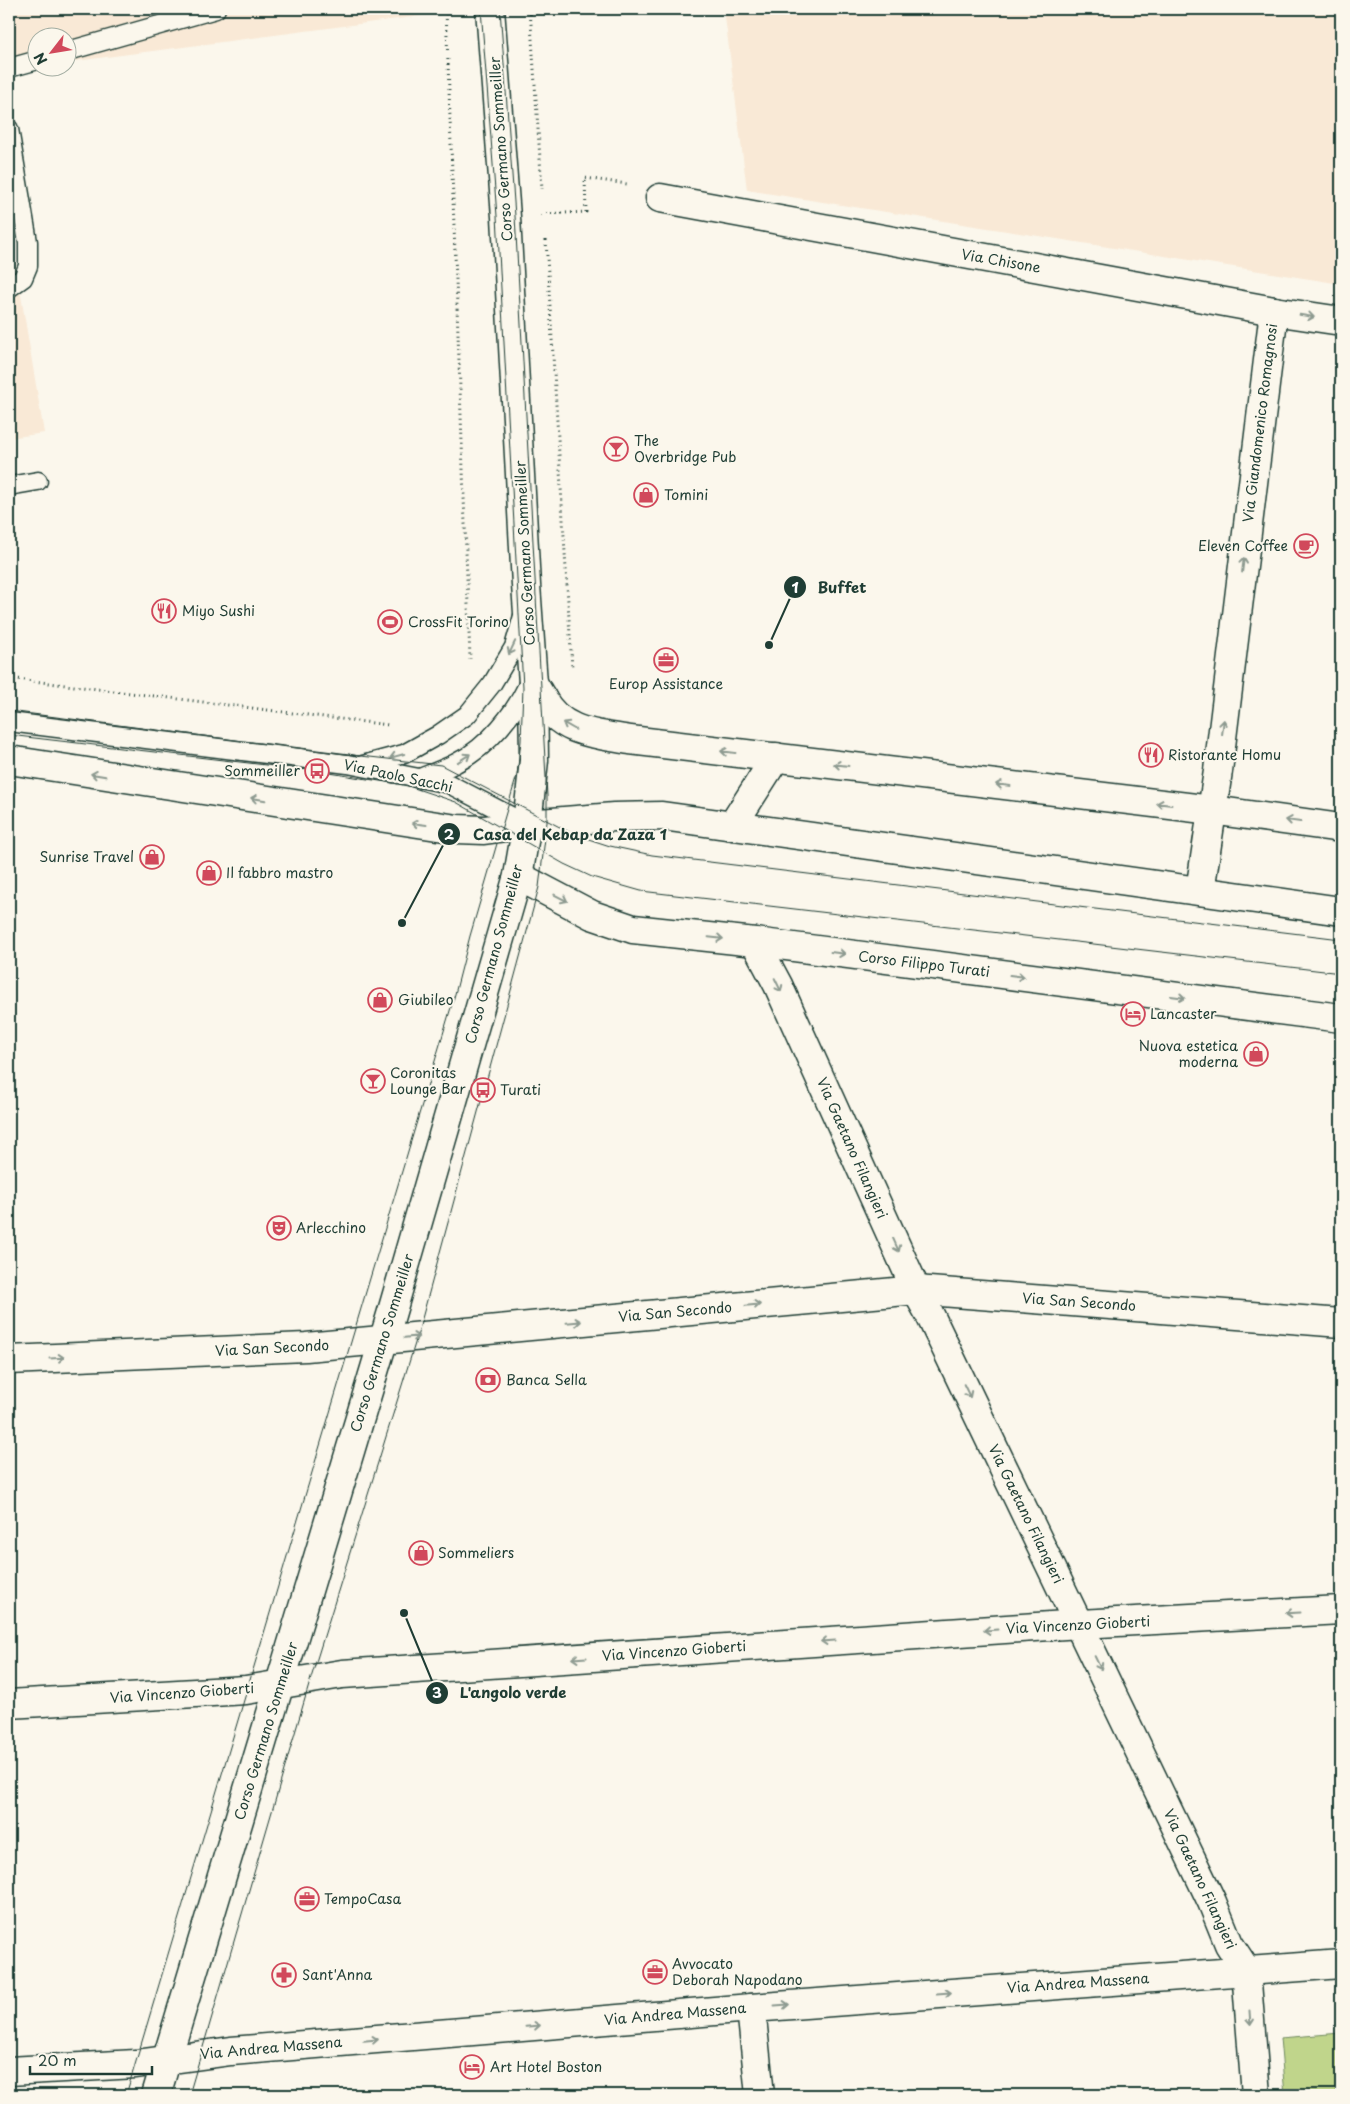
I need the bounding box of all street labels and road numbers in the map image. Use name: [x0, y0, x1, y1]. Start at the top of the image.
street label: Corso Germano Sommeiller: [484, 55, 517, 242]
street label: Via Chisone: [960, 243, 1043, 278]
street label: Via Giandomenico Romagnosi: [1237, 322, 1282, 524]
street label: Corso Germano Sommeiller: [509, 460, 540, 646]
street label: Via Paolo Sacchi: [342, 754, 455, 797]
street label: Corso Germano Sommeiller: [459, 861, 528, 1046]
street label: Corso Filippo Turati: [857, 945, 991, 982]
street label: Via Gaetano Filangieri: [812, 1074, 893, 1222]
street label: Corso Germano Sommeiller: [344, 1251, 419, 1434]
street label: Via San Secondo: [1021, 1287, 1137, 1316]
street label: Via San Secondo: [617, 1296, 733, 1327]
street label: Via San Secondo: [214, 1334, 330, 1361]
street label: Via Gaetano Filangieri: [984, 1441, 1069, 1587]
street label: Via Vincenzo Gioberti: [1005, 1610, 1151, 1639]
street label: Via Vincenzo Gioberti: [601, 1635, 747, 1666]
street label: Corso Germano Sommeiller: [228, 1639, 303, 1822]
street label: Via Vincenzo Gioberti: [109, 1677, 255, 1708]
street label: Via Gaetano Filangieri: [1159, 1805, 1242, 1953]
street label: Via Andrea Massena: [1006, 1967, 1150, 1998]
street label: Via Andrea Massena: [603, 1997, 747, 2030]
street label: Via Andrea Massena: [199, 2031, 343, 2064]

